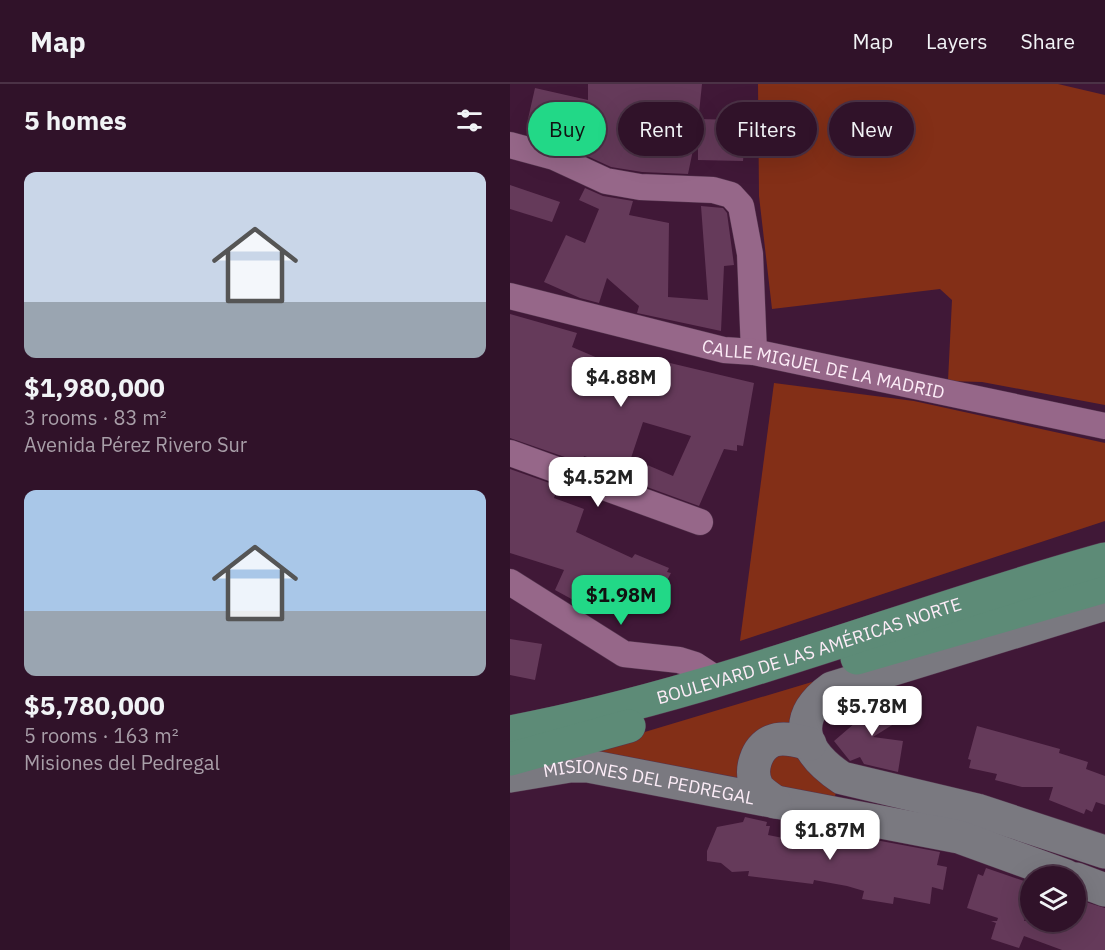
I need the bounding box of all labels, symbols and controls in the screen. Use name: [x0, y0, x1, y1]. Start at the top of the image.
text: Map: [30, 23, 86, 60]
text: Map: [853, 27, 893, 55]
text: Layers: [926, 27, 988, 55]
text: Share: [1021, 27, 1075, 55]
chip: Buy: [528, 102, 606, 156]
chip: Rent: [618, 102, 704, 156]
chip: Filters: [716, 102, 817, 156]
chip: New: [829, 102, 914, 156]
text: 5 homes: [24, 103, 127, 137]
icon: filters: [453, 104, 486, 137]
icon: home: [201, 211, 309, 319]
street label: CALLE MIGUEL DE LA MADRID: [700, 333, 947, 403]
pin: $4.88M: [572, 357, 670, 408]
text: $4.88M: [586, 363, 656, 390]
text: $1,980,000: [24, 370, 165, 404]
text: 3 rooms · 83 m²: [24, 404, 167, 431]
text: Avenida Pérez Rivero Sur: [24, 431, 247, 458]
pin: $4.52M: [549, 457, 647, 508]
text: $4.52M: [563, 463, 633, 490]
icon: home: [201, 529, 309, 637]
pin: $1.98M: [572, 575, 670, 626]
text: $1.98M: [586, 581, 656, 608]
street label: BOULEVARD DE LAS AMÉRICAS NORTE: [654, 592, 964, 709]
pin: $5.78M: [823, 686, 921, 737]
text: $5,780,000: [24, 688, 165, 722]
text: $5.78M: [837, 692, 907, 719]
text: 5 rooms · 163 m²: [24, 722, 179, 749]
text: Misiones del Pedregal: [24, 749, 220, 776]
street label: MISIONES DEL PEDREGAL: [541, 754, 757, 809]
pin: $1.87M: [781, 810, 879, 861]
text: $1.87M: [795, 816, 865, 843]
map controls: [1020, 866, 1086, 932]
button: layers: [1020, 866, 1086, 932]

